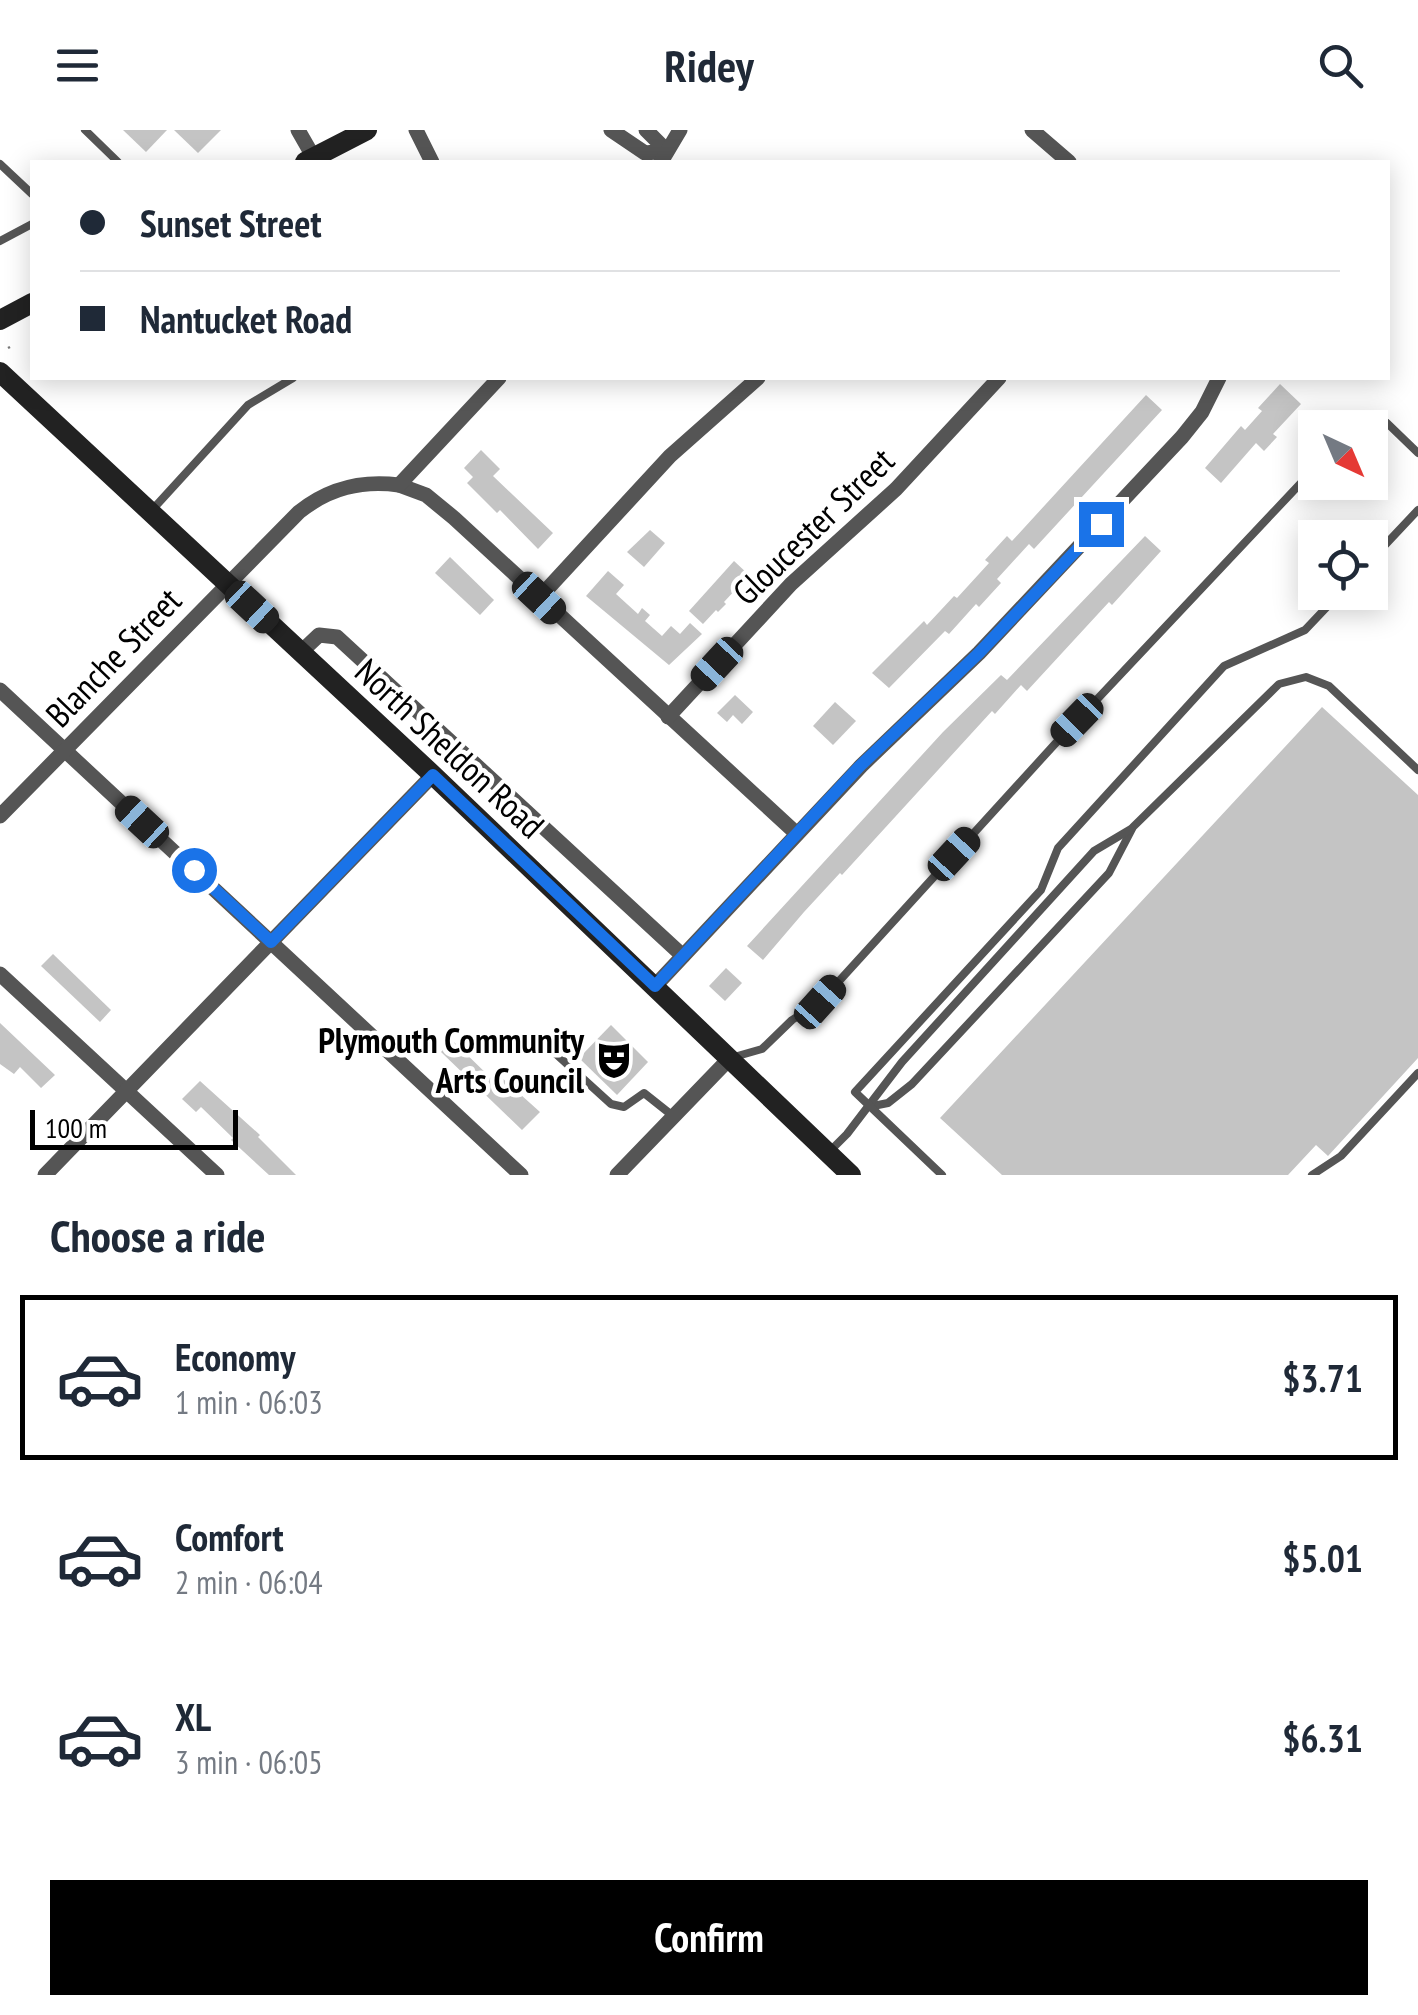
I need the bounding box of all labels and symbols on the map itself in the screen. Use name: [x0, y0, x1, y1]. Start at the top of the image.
north arrow: [1298, 410, 1388, 500]
street label: Gloucester Street: [723, 437, 904, 614]
route end: [1079, 502, 1124, 547]
car: [507, 567, 571, 629]
car: [220, 576, 284, 638]
street label: Blanche Street: [35, 577, 191, 736]
car: [686, 632, 748, 696]
street label: North Sheldon Road: [346, 648, 554, 848]
car: [1045, 688, 1109, 752]
car: [110, 791, 174, 853]
car: [923, 822, 985, 886]
route start: [172, 848, 217, 893]
car: [789, 970, 851, 1034]
place label: Plymouth Community Arts Council: [318, 1017, 585, 1103]
theatre icon: Plymouth Community Arts Council: [593, 1039, 635, 1081]
scale bar: [30, 1105, 238, 1150]

